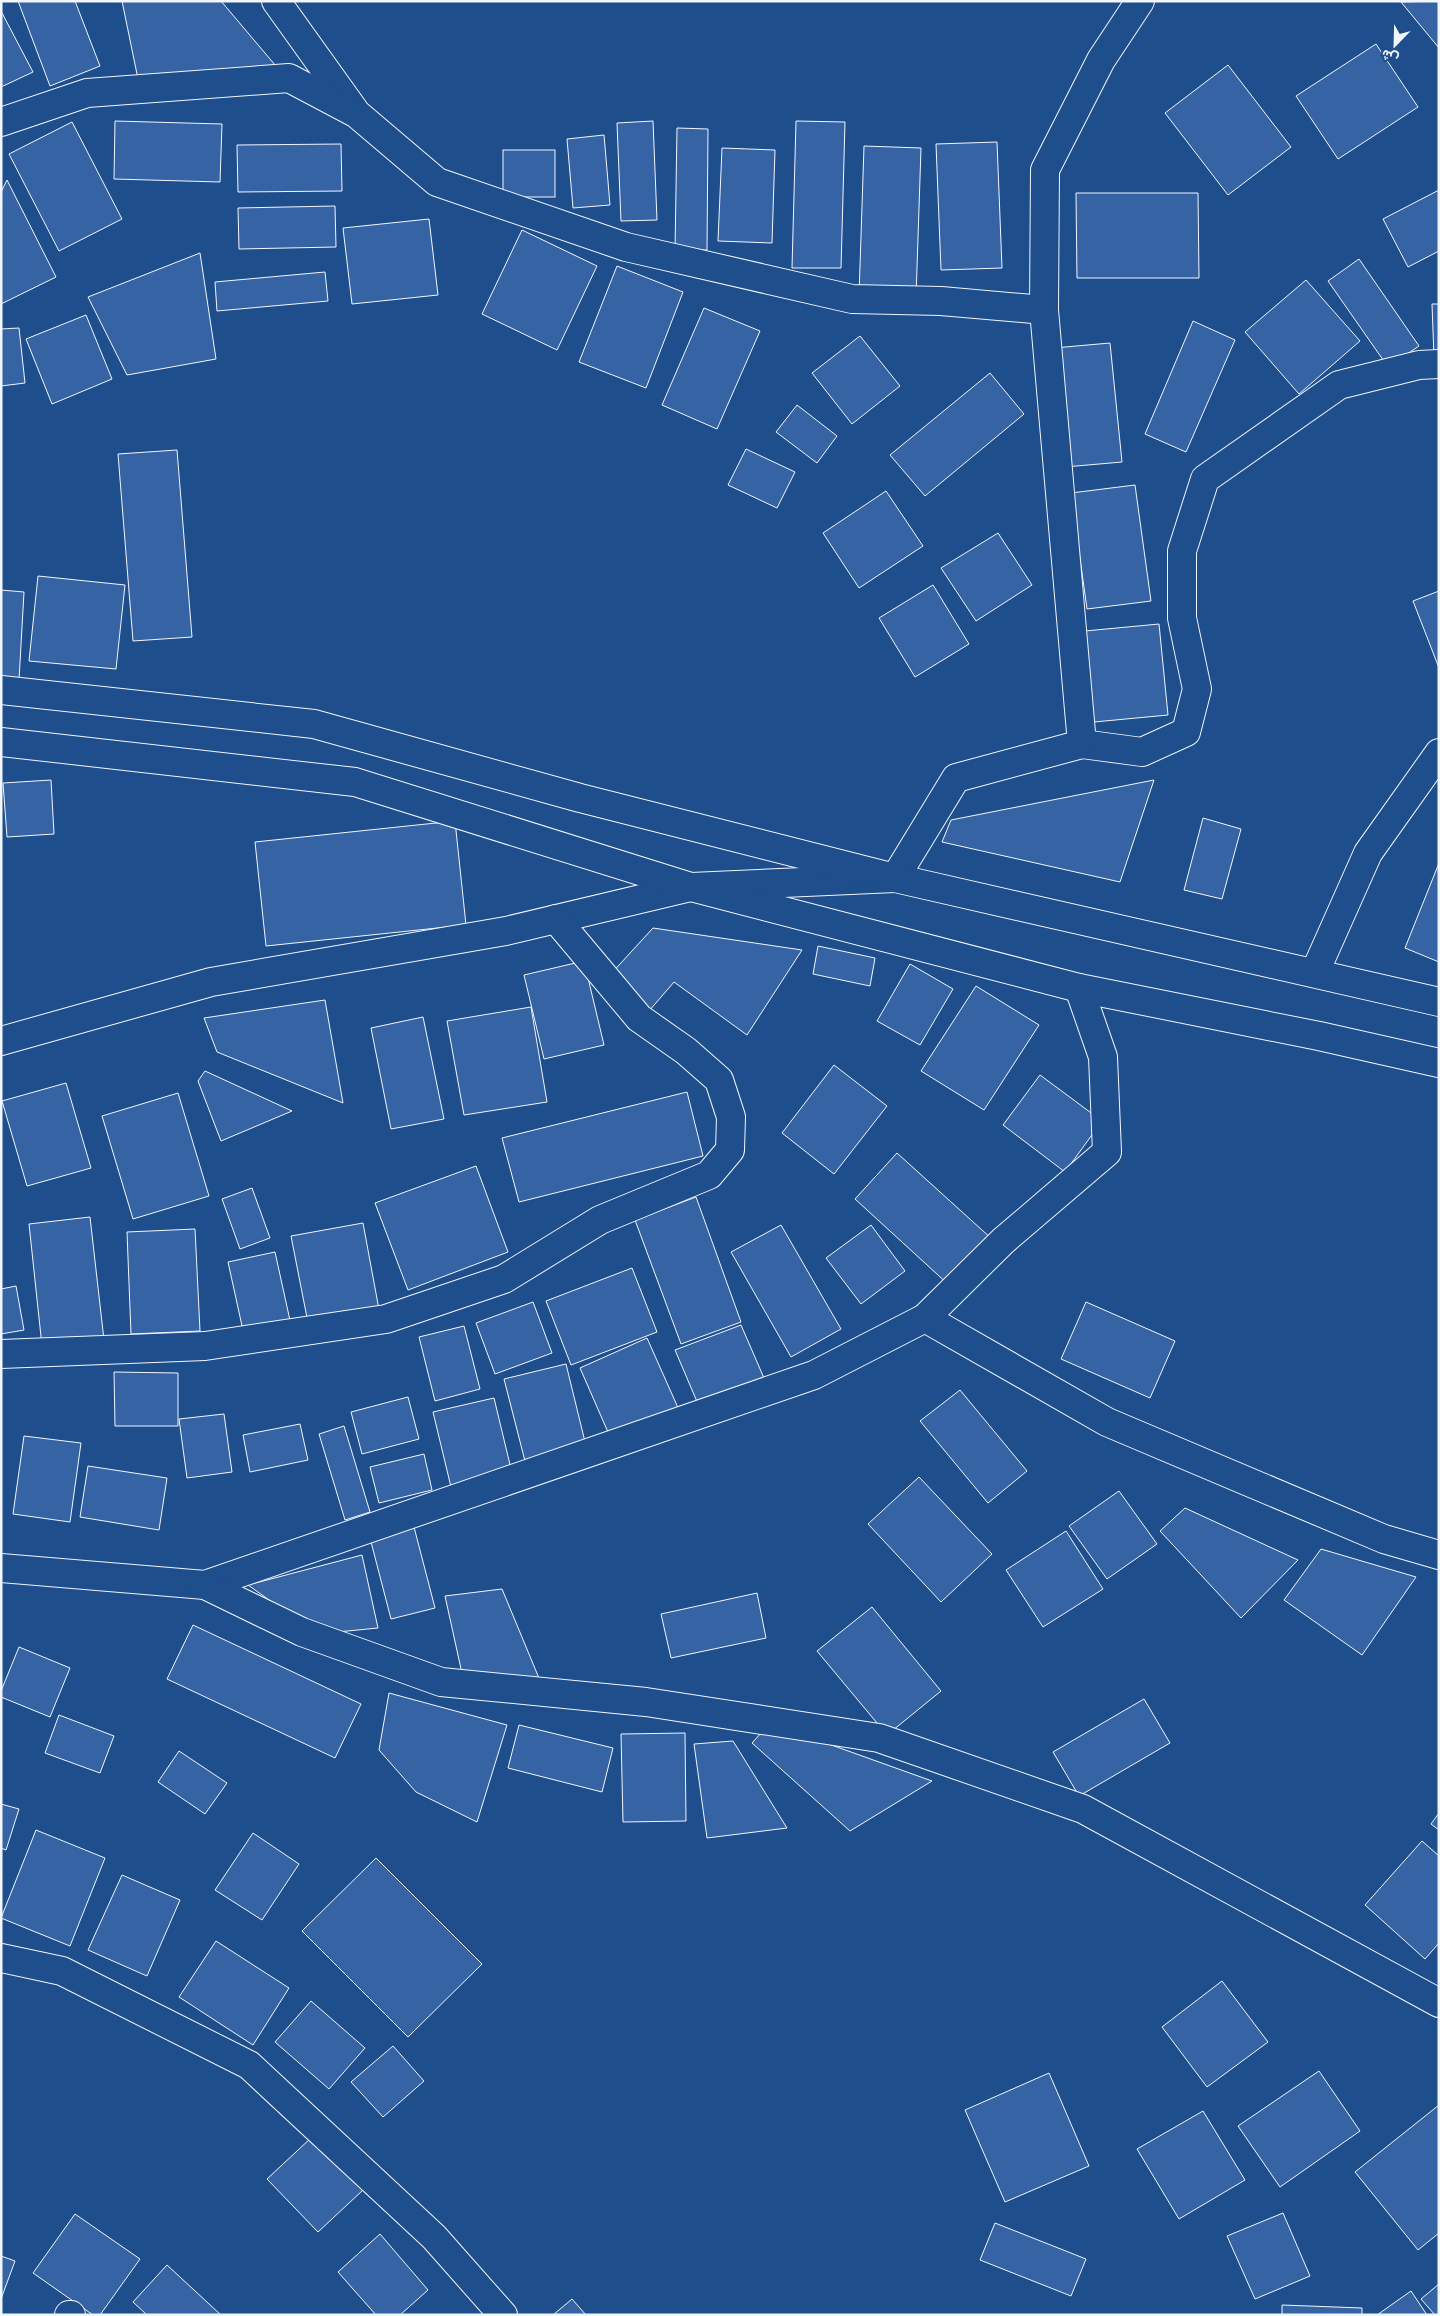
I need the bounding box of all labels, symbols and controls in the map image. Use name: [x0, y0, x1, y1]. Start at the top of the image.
north arrow: [1370, 20, 1420, 70]
text: ش: [1379, 45, 1401, 68]

